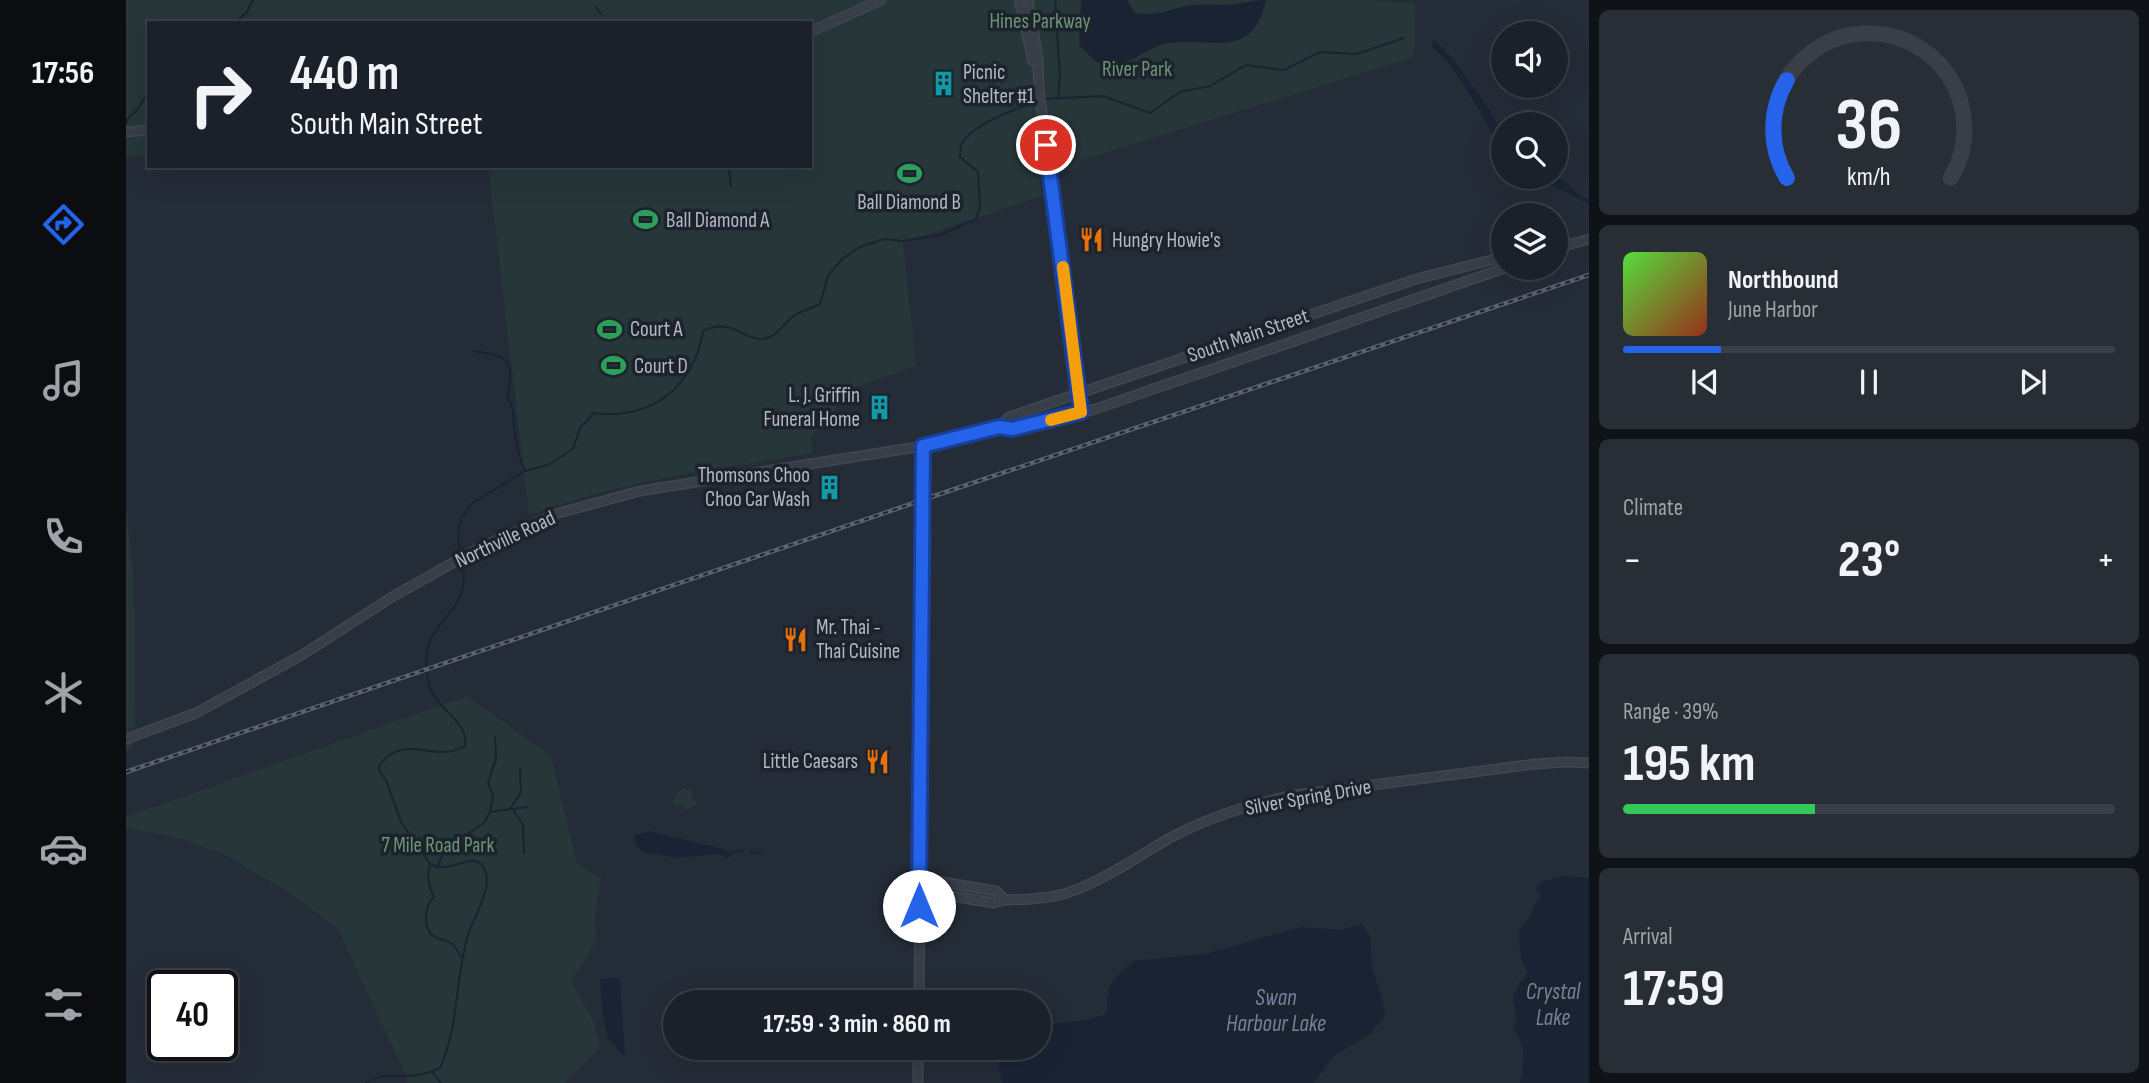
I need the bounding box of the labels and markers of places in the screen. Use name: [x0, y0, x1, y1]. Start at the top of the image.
place label: Picnic Shelter #1: [963, 60, 1035, 109]
building icon: Picnic Shelter #1: [929, 70, 957, 98]
pin: [1016, 115, 1076, 175]
sports icon: Ball Diamond B: [895, 159, 923, 187]
place label: Ball Diamond B: [857, 190, 961, 215]
sports icon: Ball Diamond A: [632, 206, 660, 234]
place label: Ball Diamond A: [666, 208, 770, 233]
restaurant icon: Hungry Howie's: [1078, 226, 1106, 254]
place label: Hungry Howie's: [1112, 228, 1221, 253]
sports icon: Court A: [596, 315, 624, 343]
place label: Court A: [630, 317, 684, 342]
sports icon: Court D: [600, 352, 628, 380]
place label: Court D: [634, 354, 688, 379]
place label: L. J. Griffin Funeral Home: [764, 383, 860, 432]
building icon: L. J. Griffin Funeral Home: [866, 393, 894, 421]
place label: Thomsons Choo Choo Car Wash: [698, 463, 810, 512]
building icon: Thomsons Choo Choo Car Wash: [816, 473, 844, 501]
place label: Mr. Thai - Thai Cuisine: [816, 615, 900, 664]
restaurant icon: Mr. Thai - Thai Cuisine: [782, 625, 810, 653]
restaurant icon: Little Caesars: [864, 747, 892, 775]
place label: Little Caesars: [763, 749, 858, 774]

